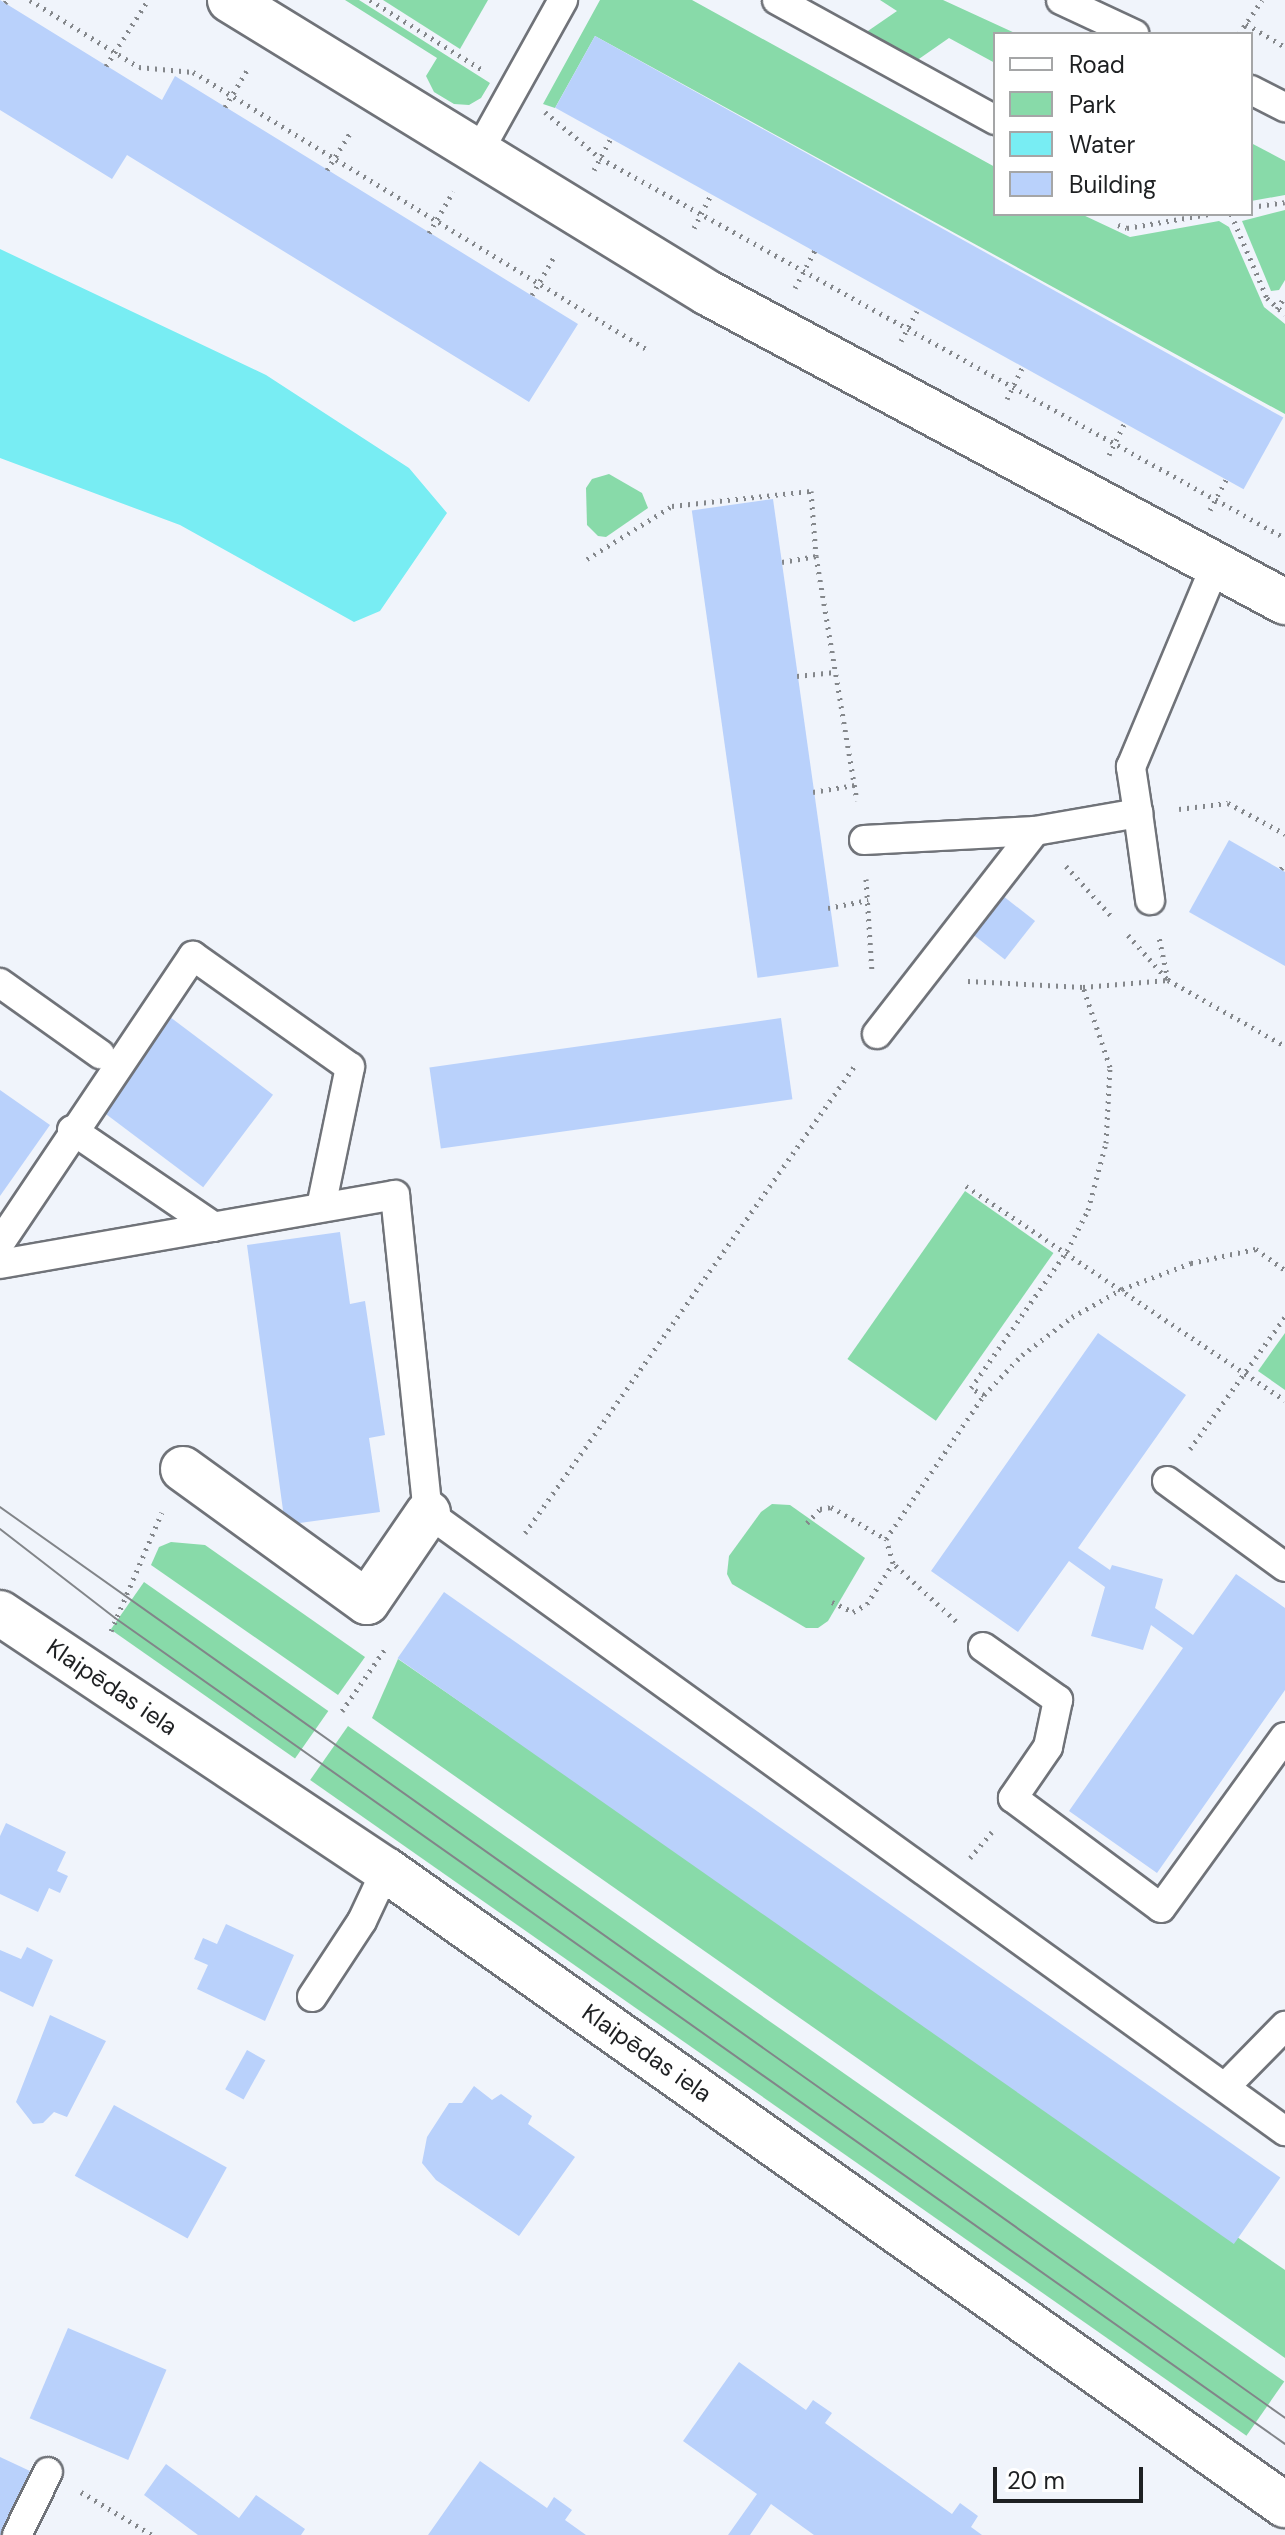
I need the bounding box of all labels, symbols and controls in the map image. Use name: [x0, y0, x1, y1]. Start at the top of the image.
legend: [993, 32, 1253, 216]
text: Road: [1069, 49, 1125, 80]
text: Park: [1069, 89, 1116, 120]
text: Water: [1069, 129, 1135, 160]
text: Building: [1069, 169, 1156, 200]
street label: Klaipēdas iela: [41, 1633, 183, 1741]
street label: Klaipēdas iela: [577, 1998, 717, 2108]
scale bar: [997, 2451, 1147, 2501]
text: 20 m: [1007, 2465, 1065, 2496]

